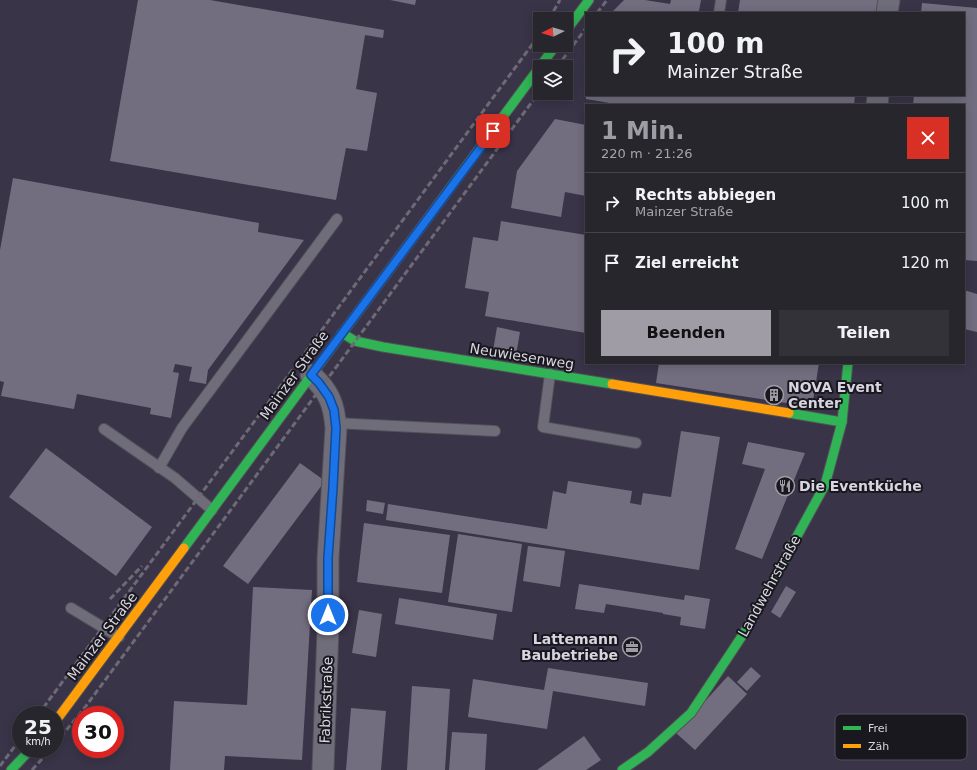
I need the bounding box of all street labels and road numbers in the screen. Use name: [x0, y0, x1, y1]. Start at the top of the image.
street label: Mainzer Straße: [256, 328, 332, 422]
street label: Neuwiesenweg: [469, 340, 575, 372]
street label: Landwehrstraße: [735, 533, 803, 639]
street label: Mainzer Straße: [64, 589, 140, 683]
street label: Fabrikstraße: [316, 656, 336, 744]

